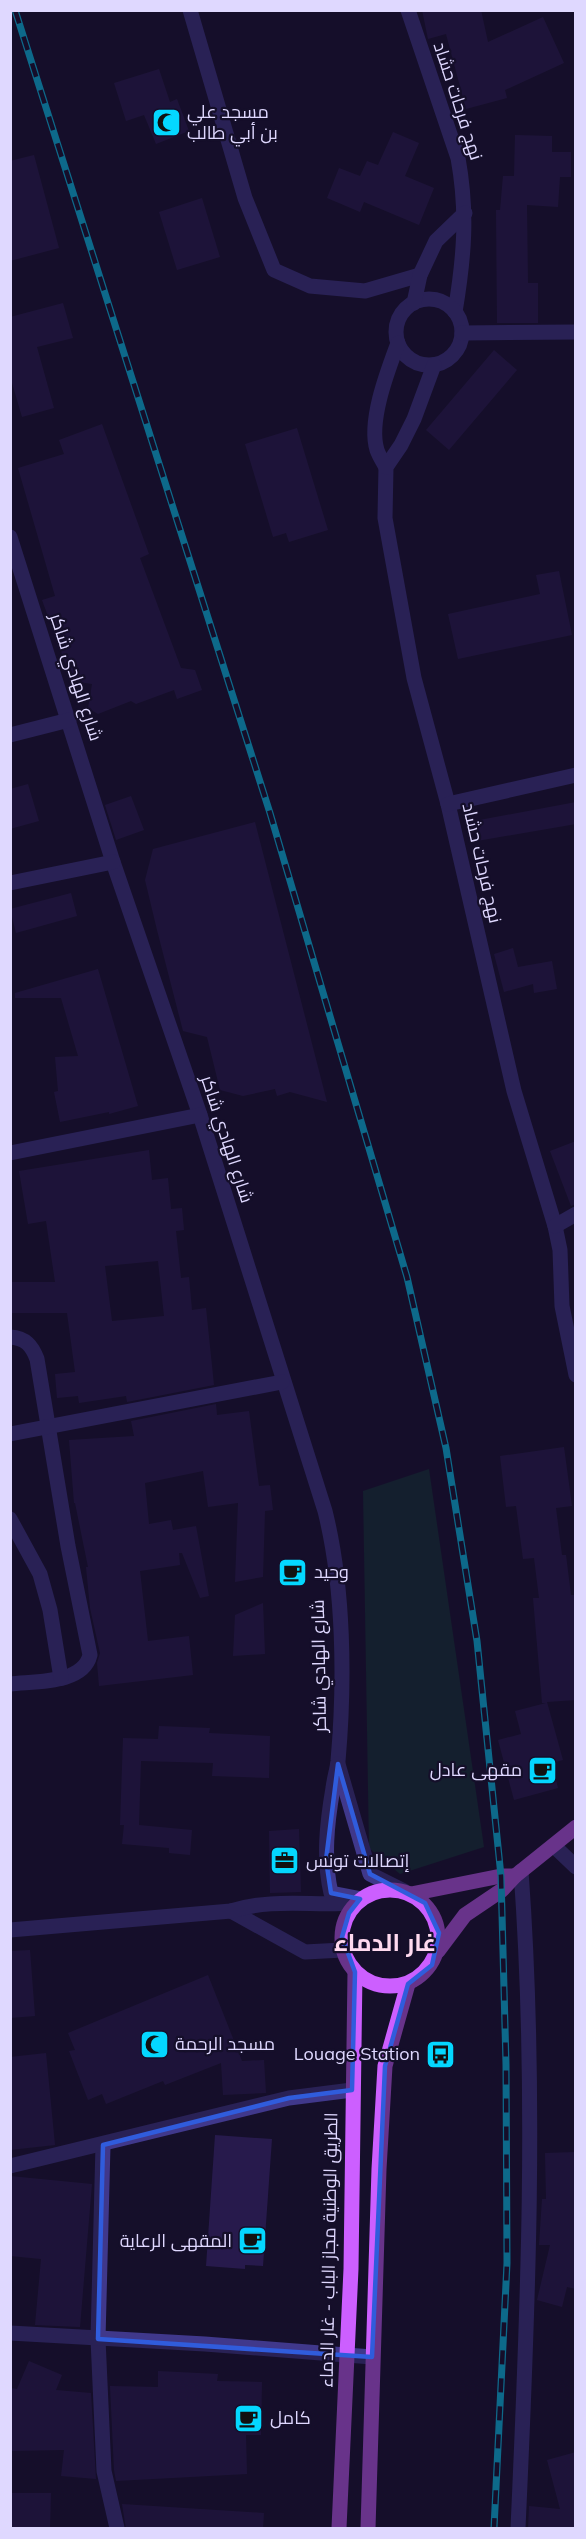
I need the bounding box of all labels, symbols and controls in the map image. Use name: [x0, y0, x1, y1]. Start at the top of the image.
street label: نهج فرحات حشاد: [428, 39, 488, 163]
place label: مسجد علي بن أبي طالب: [187, 100, 278, 147]
mosque icon: مسجد علي بن أبي طالب: [150, 106, 182, 138]
street label: شارع الهادي شاكر: [42, 609, 108, 745]
street label: نهج فرحات حشاد: [457, 801, 507, 925]
street label: شارع الهادي شاكر: [193, 1071, 259, 1207]
cafe icon: وحيد: [277, 1556, 309, 1588]
place label: وحيد: [314, 1560, 349, 1583]
street label: شارع الهادي شاكر: [306, 1599, 334, 1734]
cafe icon: مقهى عادل: [527, 1754, 559, 1786]
place label: مقهى عادل: [430, 1758, 522, 1781]
office icon: إتصالات تونس: [269, 1845, 301, 1877]
place label: إتصالات تونس: [306, 1849, 409, 1872]
district label: غار الدماء: [334, 1927, 436, 1957]
mosque icon: مسجد الرحمة: [138, 2028, 170, 2060]
place label: مسجد الرحمة: [175, 2032, 275, 2055]
bus stop icon: Louage Station: [425, 2038, 457, 2070]
place label: Louage Station: [294, 2042, 420, 2065]
street label: الطريق الوطنية مجاز الباب - غار الدماء: [315, 2112, 343, 2388]
cafe icon: المقهى الرعاية: [237, 2225, 269, 2257]
place label: المقهى الرعاية: [120, 2229, 232, 2252]
cafe icon: كامل: [233, 2402, 265, 2434]
place label: كامل: [270, 2406, 311, 2429]

